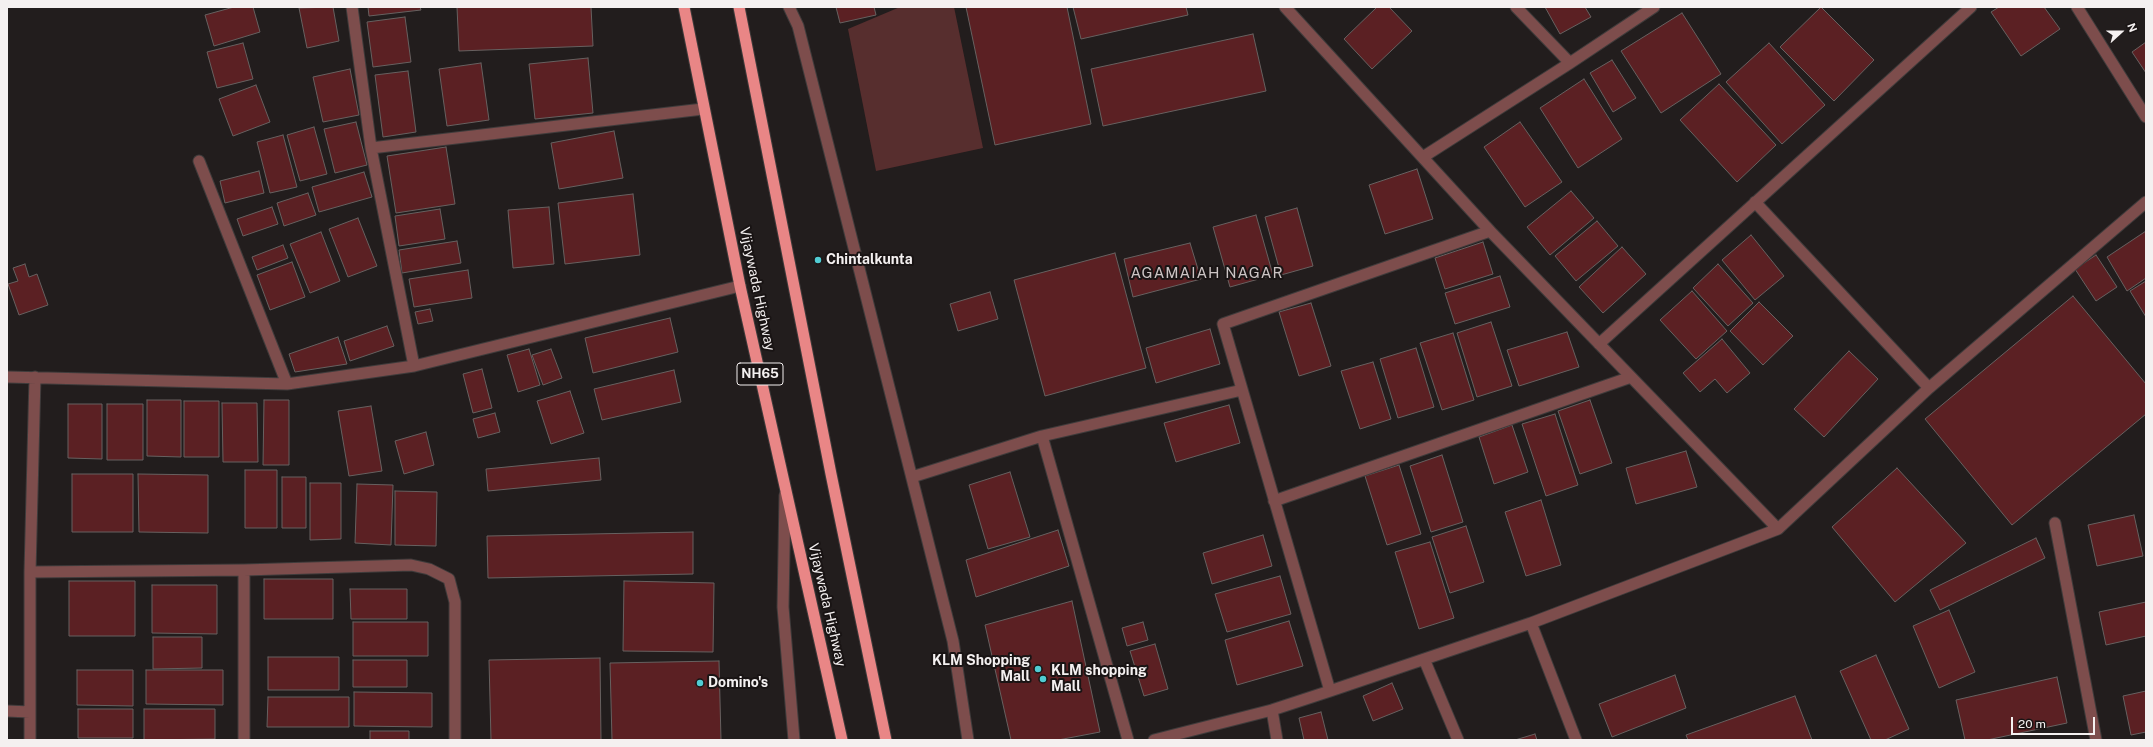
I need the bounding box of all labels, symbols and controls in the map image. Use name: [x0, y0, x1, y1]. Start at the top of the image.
north arrow: [2101, 12, 2141, 52]
text: N: [2125, 22, 2139, 34]
street label: Vijaywada Highway: [736, 226, 778, 352]
place label: Chintalkunta: [826, 252, 913, 268]
marker: Chintalkunta: [813, 255, 823, 265]
district label: AGAMAIAH NAGAR: [1130, 264, 1284, 282]
road number: NH65: [737, 363, 783, 385]
street label: Vijaywada Highway: [805, 542, 849, 668]
place label: KLM Shopping Mall: [932, 653, 1030, 686]
place label: KLM shopping Mall: [1051, 663, 1147, 696]
marker: KLM Shopping Mall: [1033, 664, 1043, 674]
marker: KLM shopping Mall: [1038, 674, 1048, 684]
place label: Domino's: [708, 675, 768, 691]
marker: Domino's: [695, 678, 705, 688]
scale bar: [2013, 709, 2097, 735]
text: 20 m: [2018, 717, 2046, 731]

